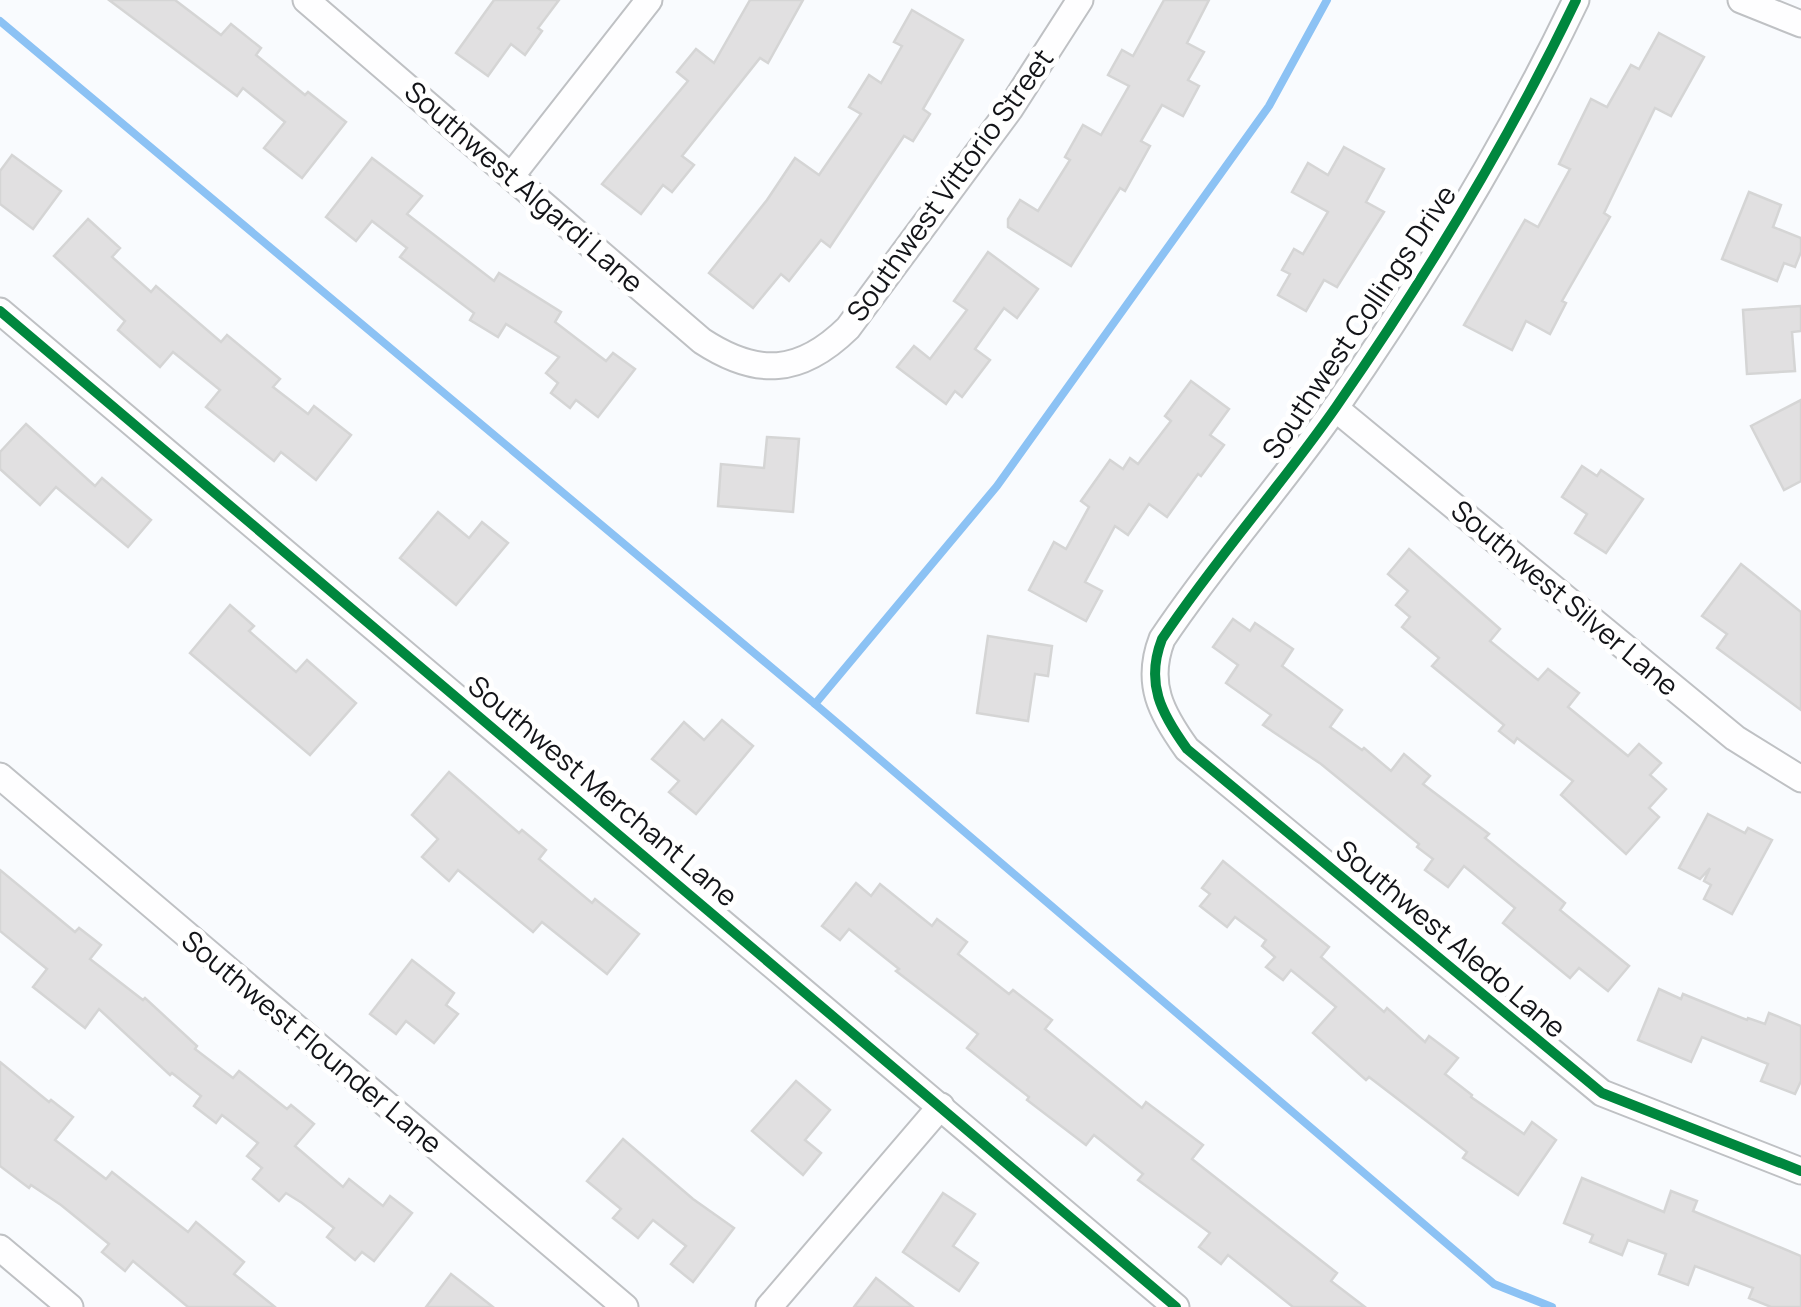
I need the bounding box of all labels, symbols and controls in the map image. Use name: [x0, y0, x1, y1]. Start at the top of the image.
street label: Southwest Vittorio Street: [837, 40, 1061, 328]
street label: Southwest Algardi Lane: [397, 72, 652, 301]
street label: Southwest Collings Drive: [1252, 177, 1464, 466]
street label: Southwest Silver Lane: [1444, 491, 1687, 704]
street label: Southwest Merchant Lane: [461, 666, 746, 914]
street label: Southwest Aledo Lane: [1329, 831, 1575, 1046]
street label: Southwest Flounder Lane: [174, 921, 451, 1161]

